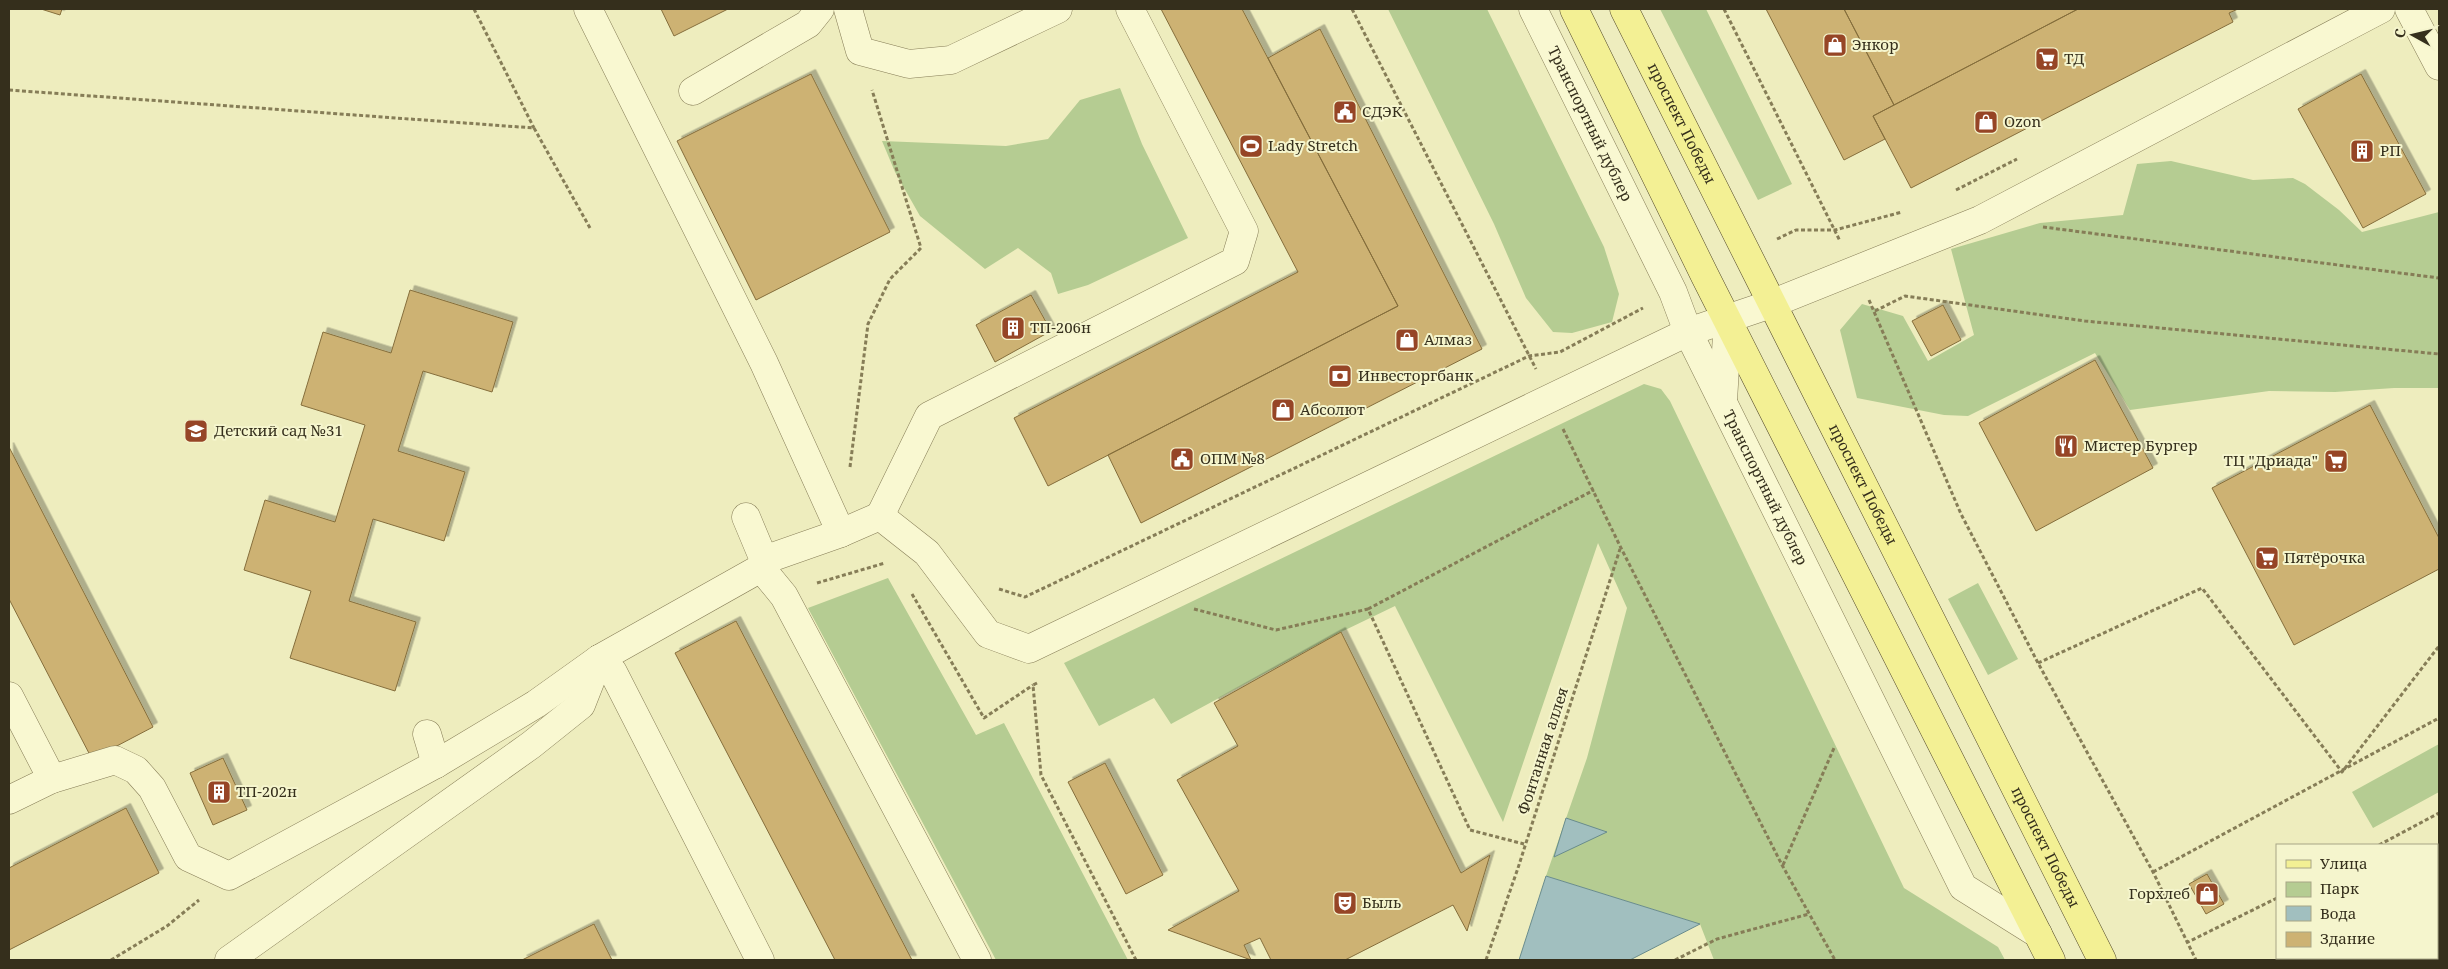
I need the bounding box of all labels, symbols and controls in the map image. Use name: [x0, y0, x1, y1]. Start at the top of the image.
north arrow: [2388, 10, 2438, 60]
text: С: [2390, 27, 2410, 39]
shop icon: Энкор: [1822, 32, 1848, 58]
place label: Энкор: [1852, 34, 1899, 54]
street label: Транспортный дублер: [1544, 42, 1637, 204]
supermarket icon: ТД: [2034, 46, 2060, 72]
place label: ТД: [2064, 48, 2084, 68]
street label: проспект Победы: [1644, 59, 1721, 187]
public building icon: СДЭК: [1332, 99, 1358, 125]
place label: СДЭК: [1362, 101, 1403, 121]
shop icon: Ozon: [1973, 109, 1999, 135]
place label: Ozon: [2004, 111, 2041, 131]
sports icon: Lady Stretch: [1238, 133, 1264, 159]
place label: Lady Stretch: [1268, 135, 1359, 155]
building icon: РП: [2349, 138, 2375, 164]
place label: РП: [2380, 140, 2401, 160]
building icon: ТП-206н: [1000, 315, 1026, 341]
place label: ТП-206н: [1030, 317, 1091, 337]
shop icon: Алмаз: [1394, 327, 1420, 353]
place label: Алмаз: [1424, 329, 1472, 349]
bank icon: Инвесторгбанк: [1327, 363, 1353, 389]
place label: Инвесторгбанк: [1358, 365, 1473, 385]
shop icon: Абсолют: [1270, 397, 1296, 423]
place label: Абсолют: [1300, 399, 1365, 419]
street label: Транспортный дублер: [1719, 406, 1813, 568]
school or university icon: Детский сад №31: [183, 418, 209, 444]
place label: Детский сад №31: [214, 420, 343, 440]
street label: проспект Победы: [1825, 420, 1903, 548]
restaurant icon: Мистер Бургер: [2053, 433, 2079, 459]
place label: Мистер Бургер: [2084, 435, 2197, 455]
public building icon: ОПМ №8: [1169, 446, 1195, 472]
place label: ОПМ №8: [1200, 448, 1265, 468]
supermarket icon: ТЦ "Дриада": [2323, 448, 2349, 474]
place label: ТЦ "Дриада": [2224, 450, 2318, 470]
supermarket icon: Пятёрочка: [2254, 545, 2280, 571]
place label: Пятёрочка: [2284, 547, 2365, 567]
street label: Фонтанная аллея: [1512, 684, 1572, 817]
building icon: ТП-202н: [206, 779, 232, 805]
place label: ТП-202н: [236, 781, 297, 801]
street label: проспект Победы: [2007, 783, 2085, 911]
legend: [2276, 844, 2438, 959]
text: Улица: [2320, 853, 2368, 873]
text: Парк: [2320, 878, 2359, 898]
shop icon: Горхлеб: [2194, 881, 2220, 907]
place label: Горхлеб: [2129, 883, 2190, 903]
theatre icon: Быль: [1332, 890, 1358, 916]
place label: Быль: [1362, 892, 1401, 912]
text: Вода: [2320, 903, 2356, 923]
text: Здание: [2320, 928, 2375, 948]

